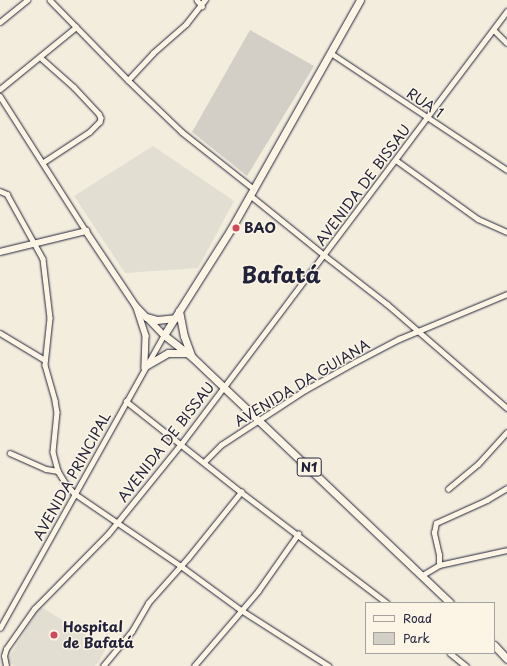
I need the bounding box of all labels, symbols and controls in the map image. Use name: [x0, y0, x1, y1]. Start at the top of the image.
street label: RUA 1: [403, 84, 447, 122]
street label: AVENIDA DE BISSAU: [312, 122, 414, 248]
place label: BAO: [244, 220, 276, 236]
marker: BAO: [231, 223, 241, 233]
district label: Bafatá: [241, 261, 321, 287]
street label: AVENIDA DA GUIANA: [232, 336, 372, 430]
street label: AVENIDA DE BISSAU: [114, 379, 218, 505]
street label: AVENIDA PRINCIPAL: [30, 409, 114, 543]
road number: N1: [296, 456, 322, 478]
legend: [365, 602, 495, 654]
text: Road: [403, 609, 432, 627]
place label: Hospital de Bafatá: [63, 619, 134, 652]
marker: Hospital de Bafatá: [48, 629, 60, 641]
text: Park: [403, 629, 430, 647]

